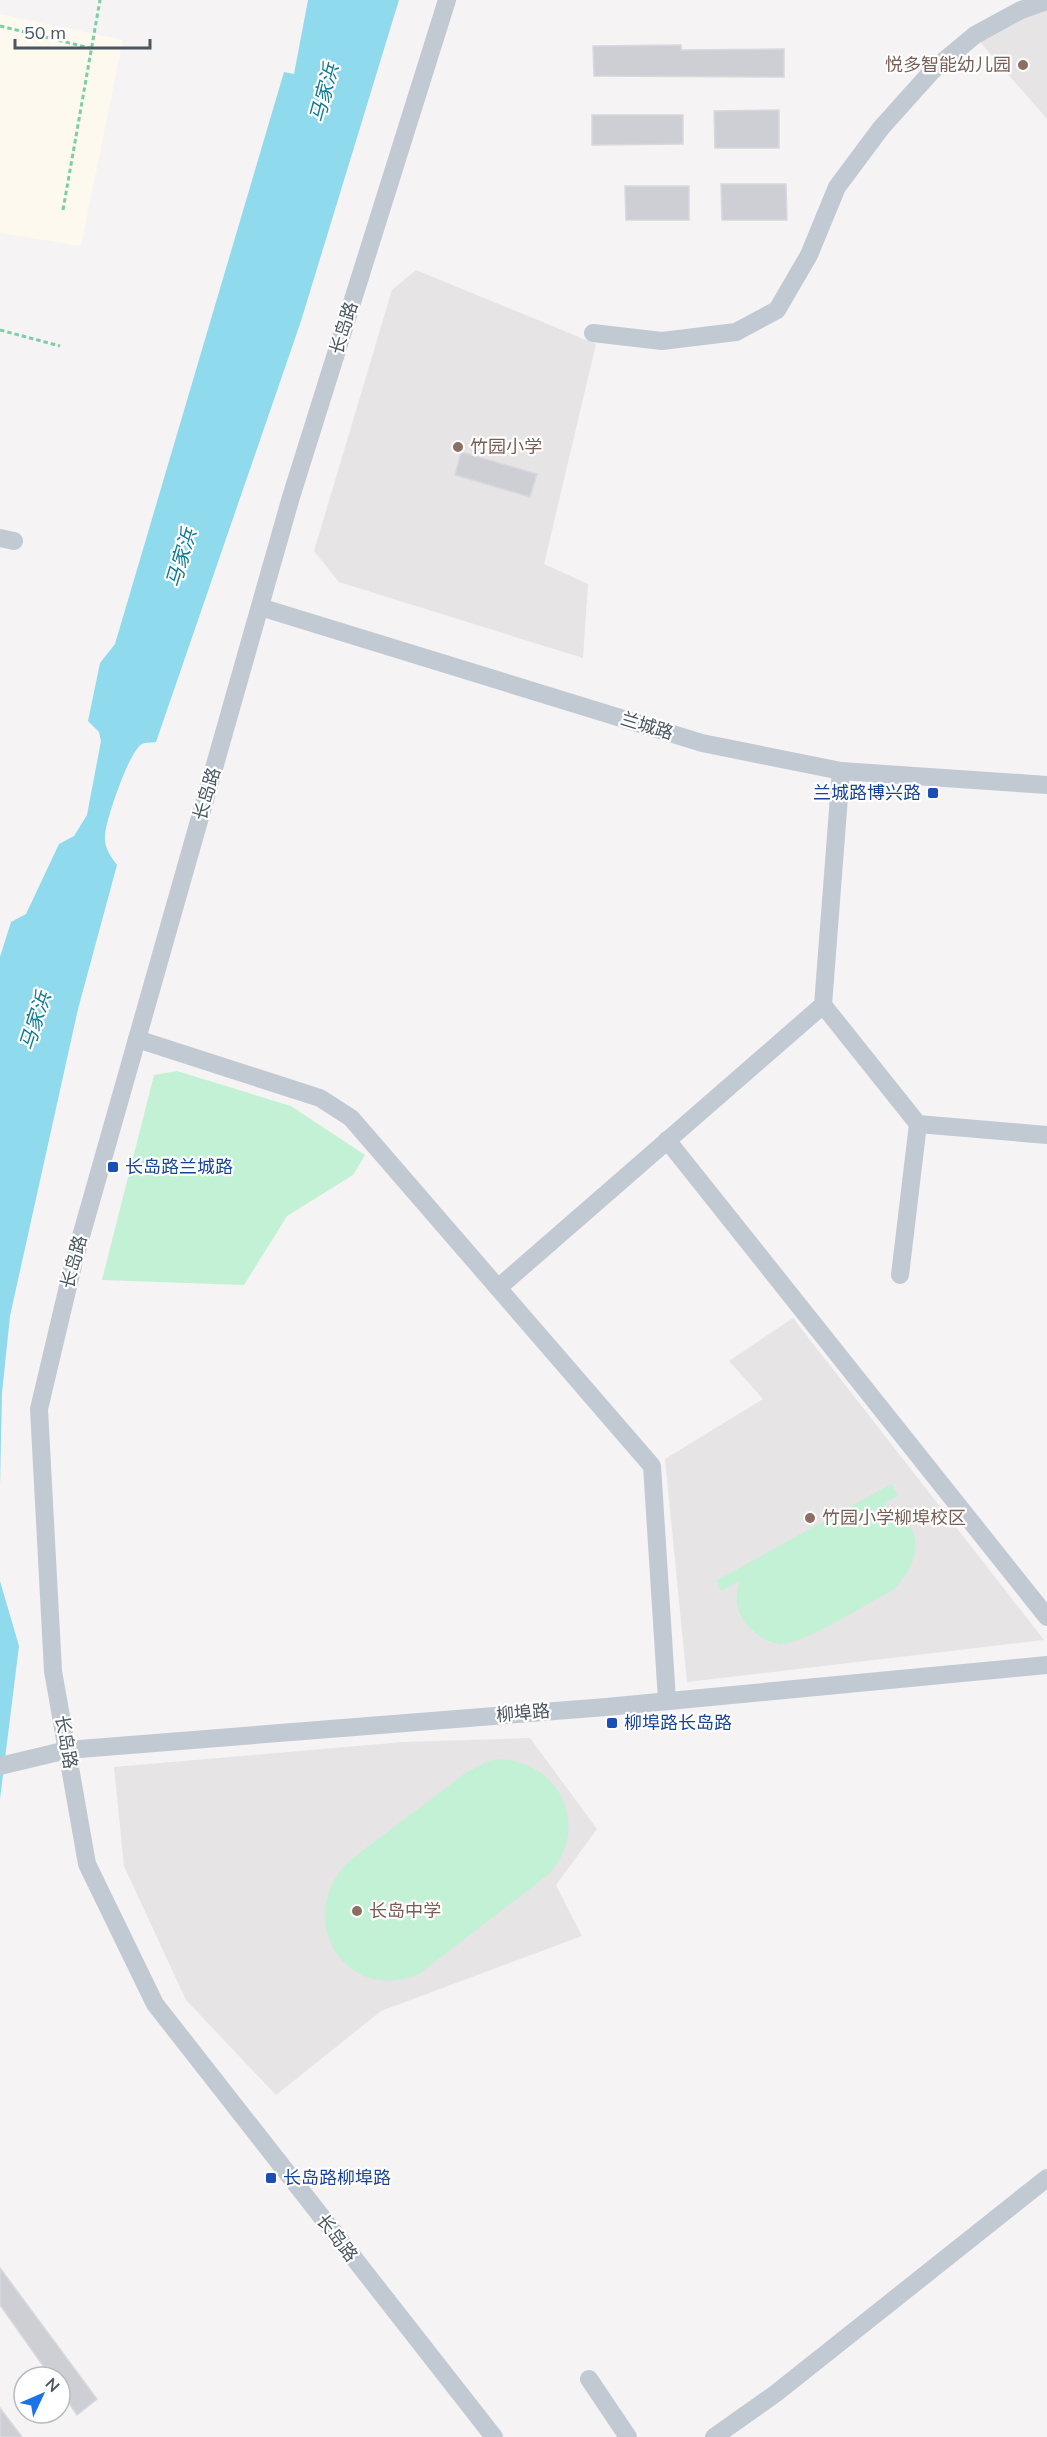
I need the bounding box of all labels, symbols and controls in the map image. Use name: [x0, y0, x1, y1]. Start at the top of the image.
scale bar: [15, 12, 150, 50]
text: 50 m: [24, 21, 66, 44]
place label: 悦多智能幼儿园: [885, 53, 1011, 76]
marker: 悦多智能幼儿园: [1016, 58, 1030, 72]
water label: 马家浜: [304, 59, 344, 125]
street label: 长岛路: [325, 299, 362, 357]
place label: 竹园小学: [470, 435, 542, 458]
marker: 竹园小学: [451, 440, 465, 454]
water label: 马家浜: [160, 524, 202, 590]
street label: 兰城路: [618, 707, 676, 744]
street label: 长岛路: [188, 765, 225, 823]
place label: 兰城路博兴路: [813, 781, 921, 804]
marker: 兰城路博兴路: [926, 786, 940, 800]
water label: 马家浜: [13, 987, 56, 1053]
place label: 长岛路兰城路: [125, 1155, 233, 1178]
marker: 长岛路兰城路: [106, 1160, 120, 1174]
street label: 长岛路: [55, 1233, 92, 1291]
place label: 竹园小学柳埠校区: [822, 1506, 966, 1529]
marker: 竹园小学柳埠校区: [803, 1511, 817, 1525]
street label: 柳埠路: [495, 1699, 551, 1726]
place label: 柳埠路长岛路: [624, 1711, 732, 1734]
street label: 长岛路: [50, 1713, 83, 1770]
marker: 柳埠路长岛路: [605, 1716, 619, 1730]
place label: 长岛中学: [369, 1899, 441, 1922]
marker: 长岛中学: [350, 1904, 364, 1918]
place label: 长岛路柳埠路: [283, 2166, 391, 2189]
marker: 长岛路柳埠路: [264, 2171, 278, 2185]
street label: 长岛路: [312, 2209, 363, 2266]
north arrow: [12, 2365, 72, 2425]
text: N: [41, 2373, 64, 2396]

